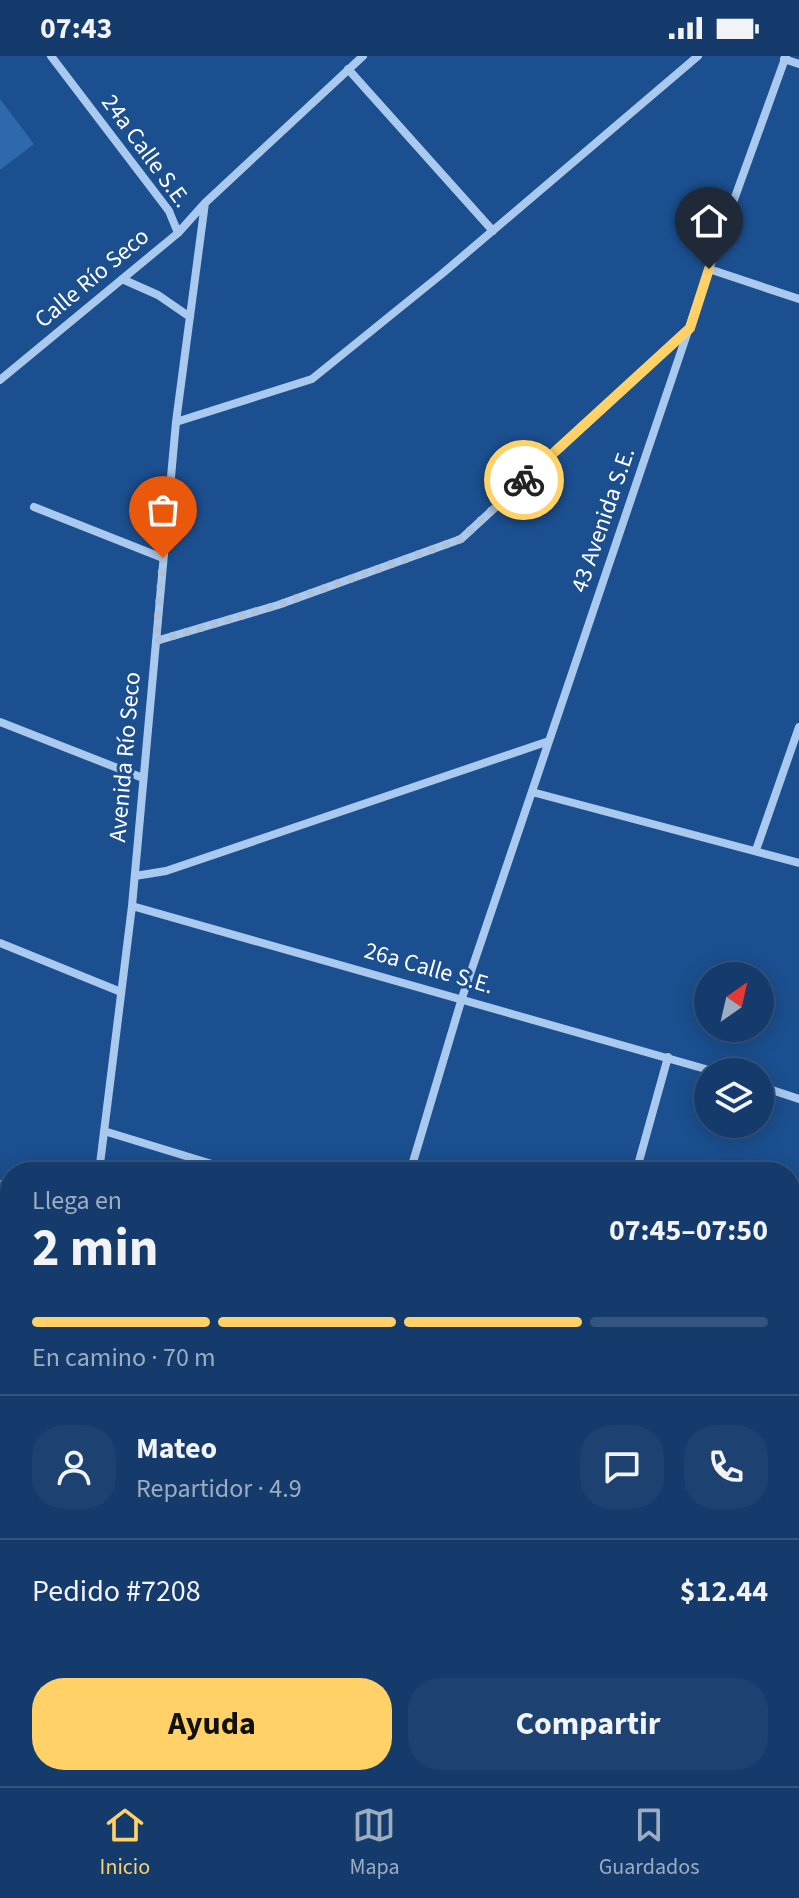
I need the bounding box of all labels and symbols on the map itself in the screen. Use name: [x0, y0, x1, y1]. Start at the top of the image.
street label: 24a Calle S.E.: [93, 87, 199, 215]
pin: [675, 187, 743, 269]
street label: Calle Río Seco: [27, 220, 157, 336]
courier: [484, 440, 564, 520]
street label: 43 Avenida S.E.: [562, 443, 644, 597]
pin: [129, 476, 197, 558]
street label: Avenida Río Seco: [100, 670, 150, 844]
street label: 26a Calle S.E.: [360, 933, 498, 1003]
north arrow: [694, 962, 774, 1042]

